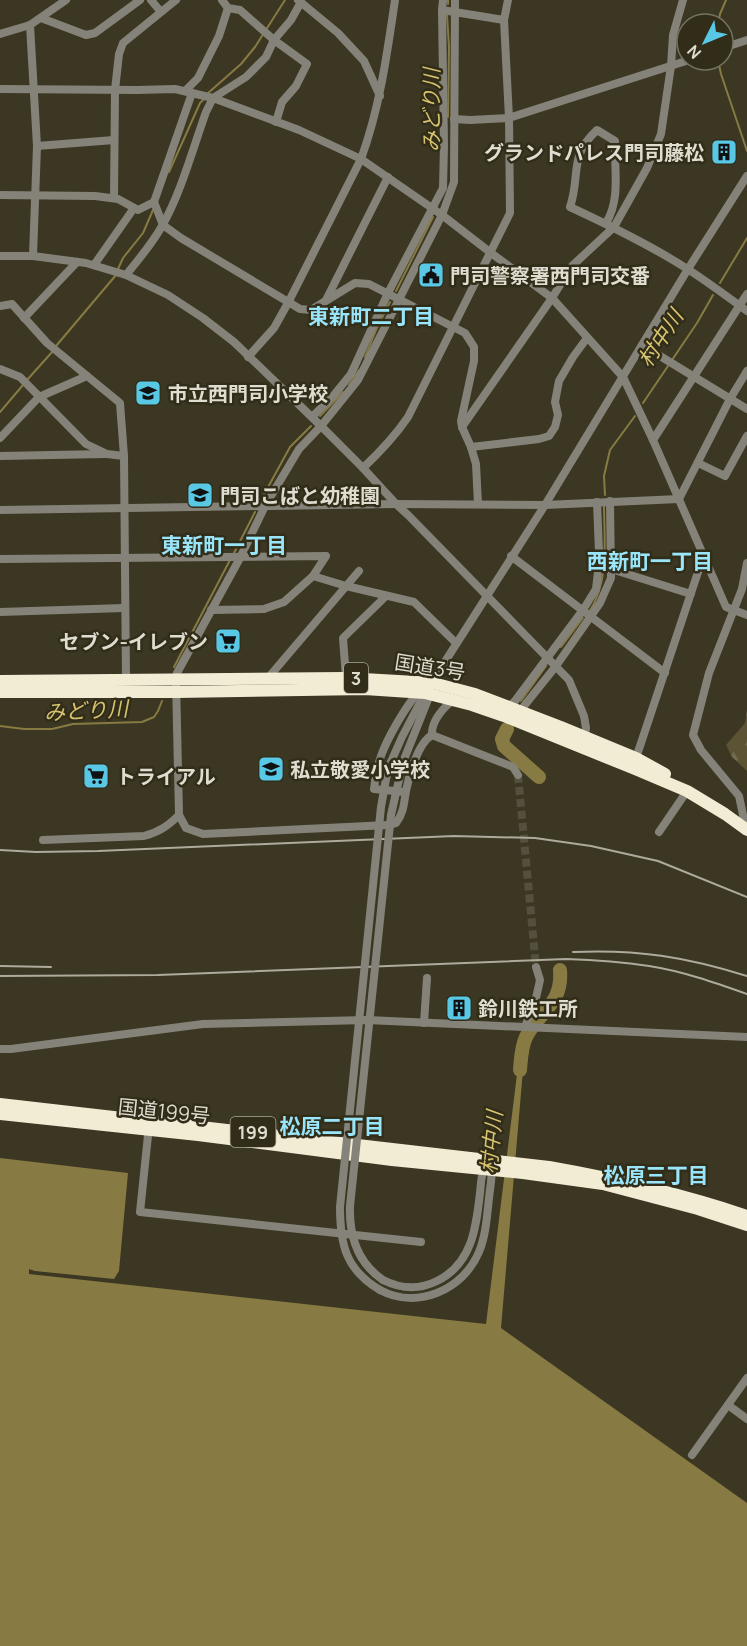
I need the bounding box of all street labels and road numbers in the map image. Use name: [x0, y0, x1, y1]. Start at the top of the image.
street label: 国道3号: [393, 648, 467, 686]
road number: 3: [344, 663, 368, 693]
street label: 国道199号: [117, 1093, 211, 1129]
road number: 199: [230, 1117, 276, 1147]

